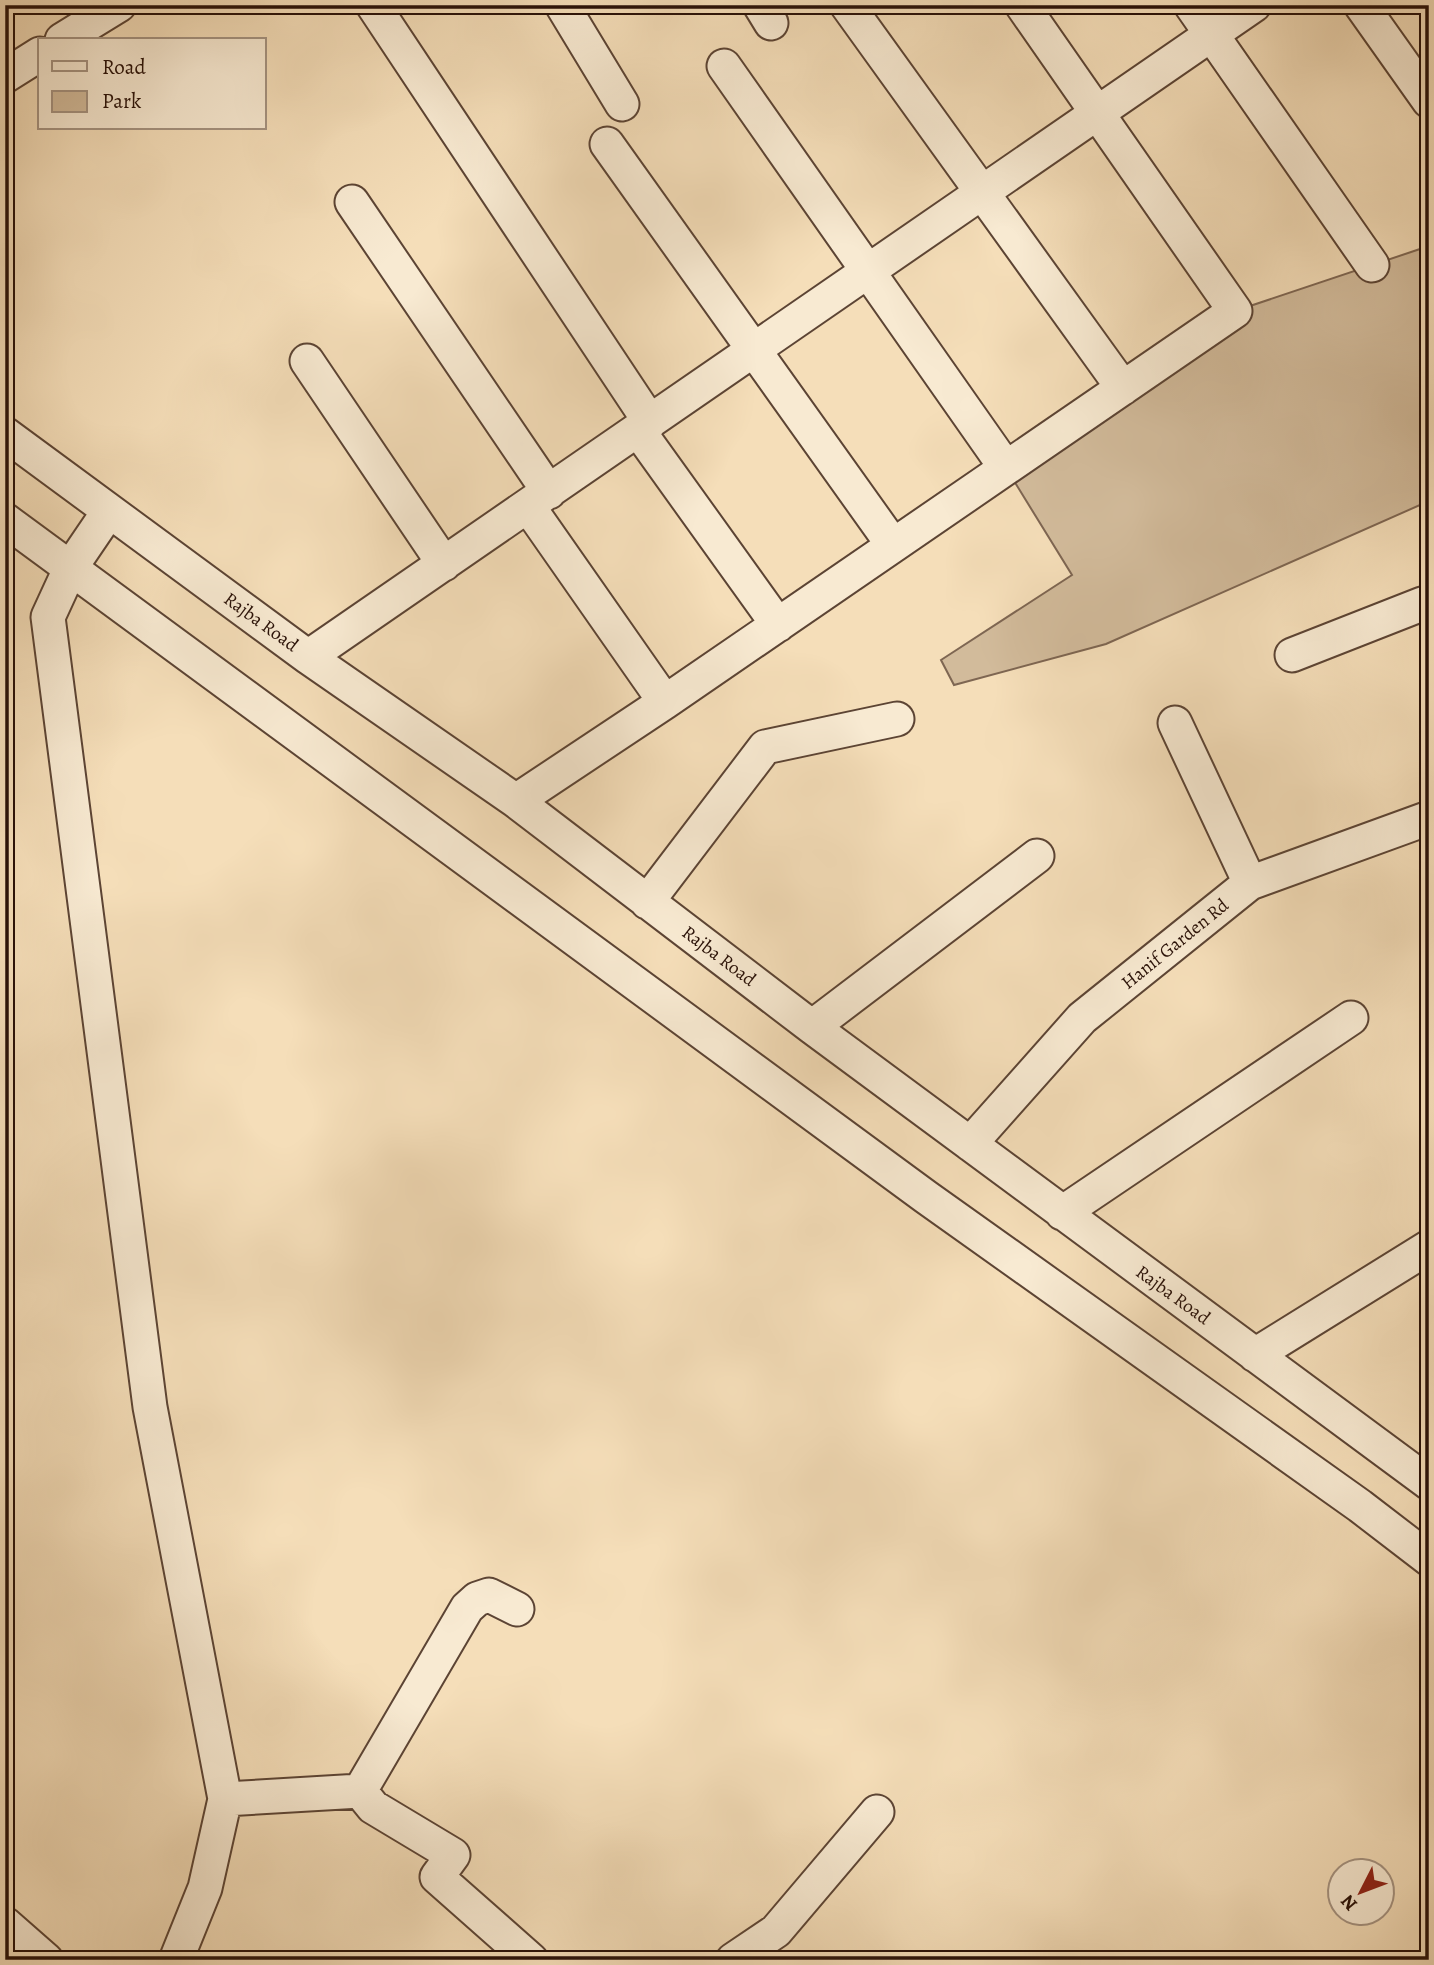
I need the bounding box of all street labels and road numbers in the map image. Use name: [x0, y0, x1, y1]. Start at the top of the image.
street label: Rajba Road: [218, 586, 304, 658]
street label: Hanif Garden Rd: [1116, 892, 1235, 995]
street label: Rajba Road: [677, 920, 762, 993]
street label: Rajba Road: [1130, 1259, 1216, 1331]

